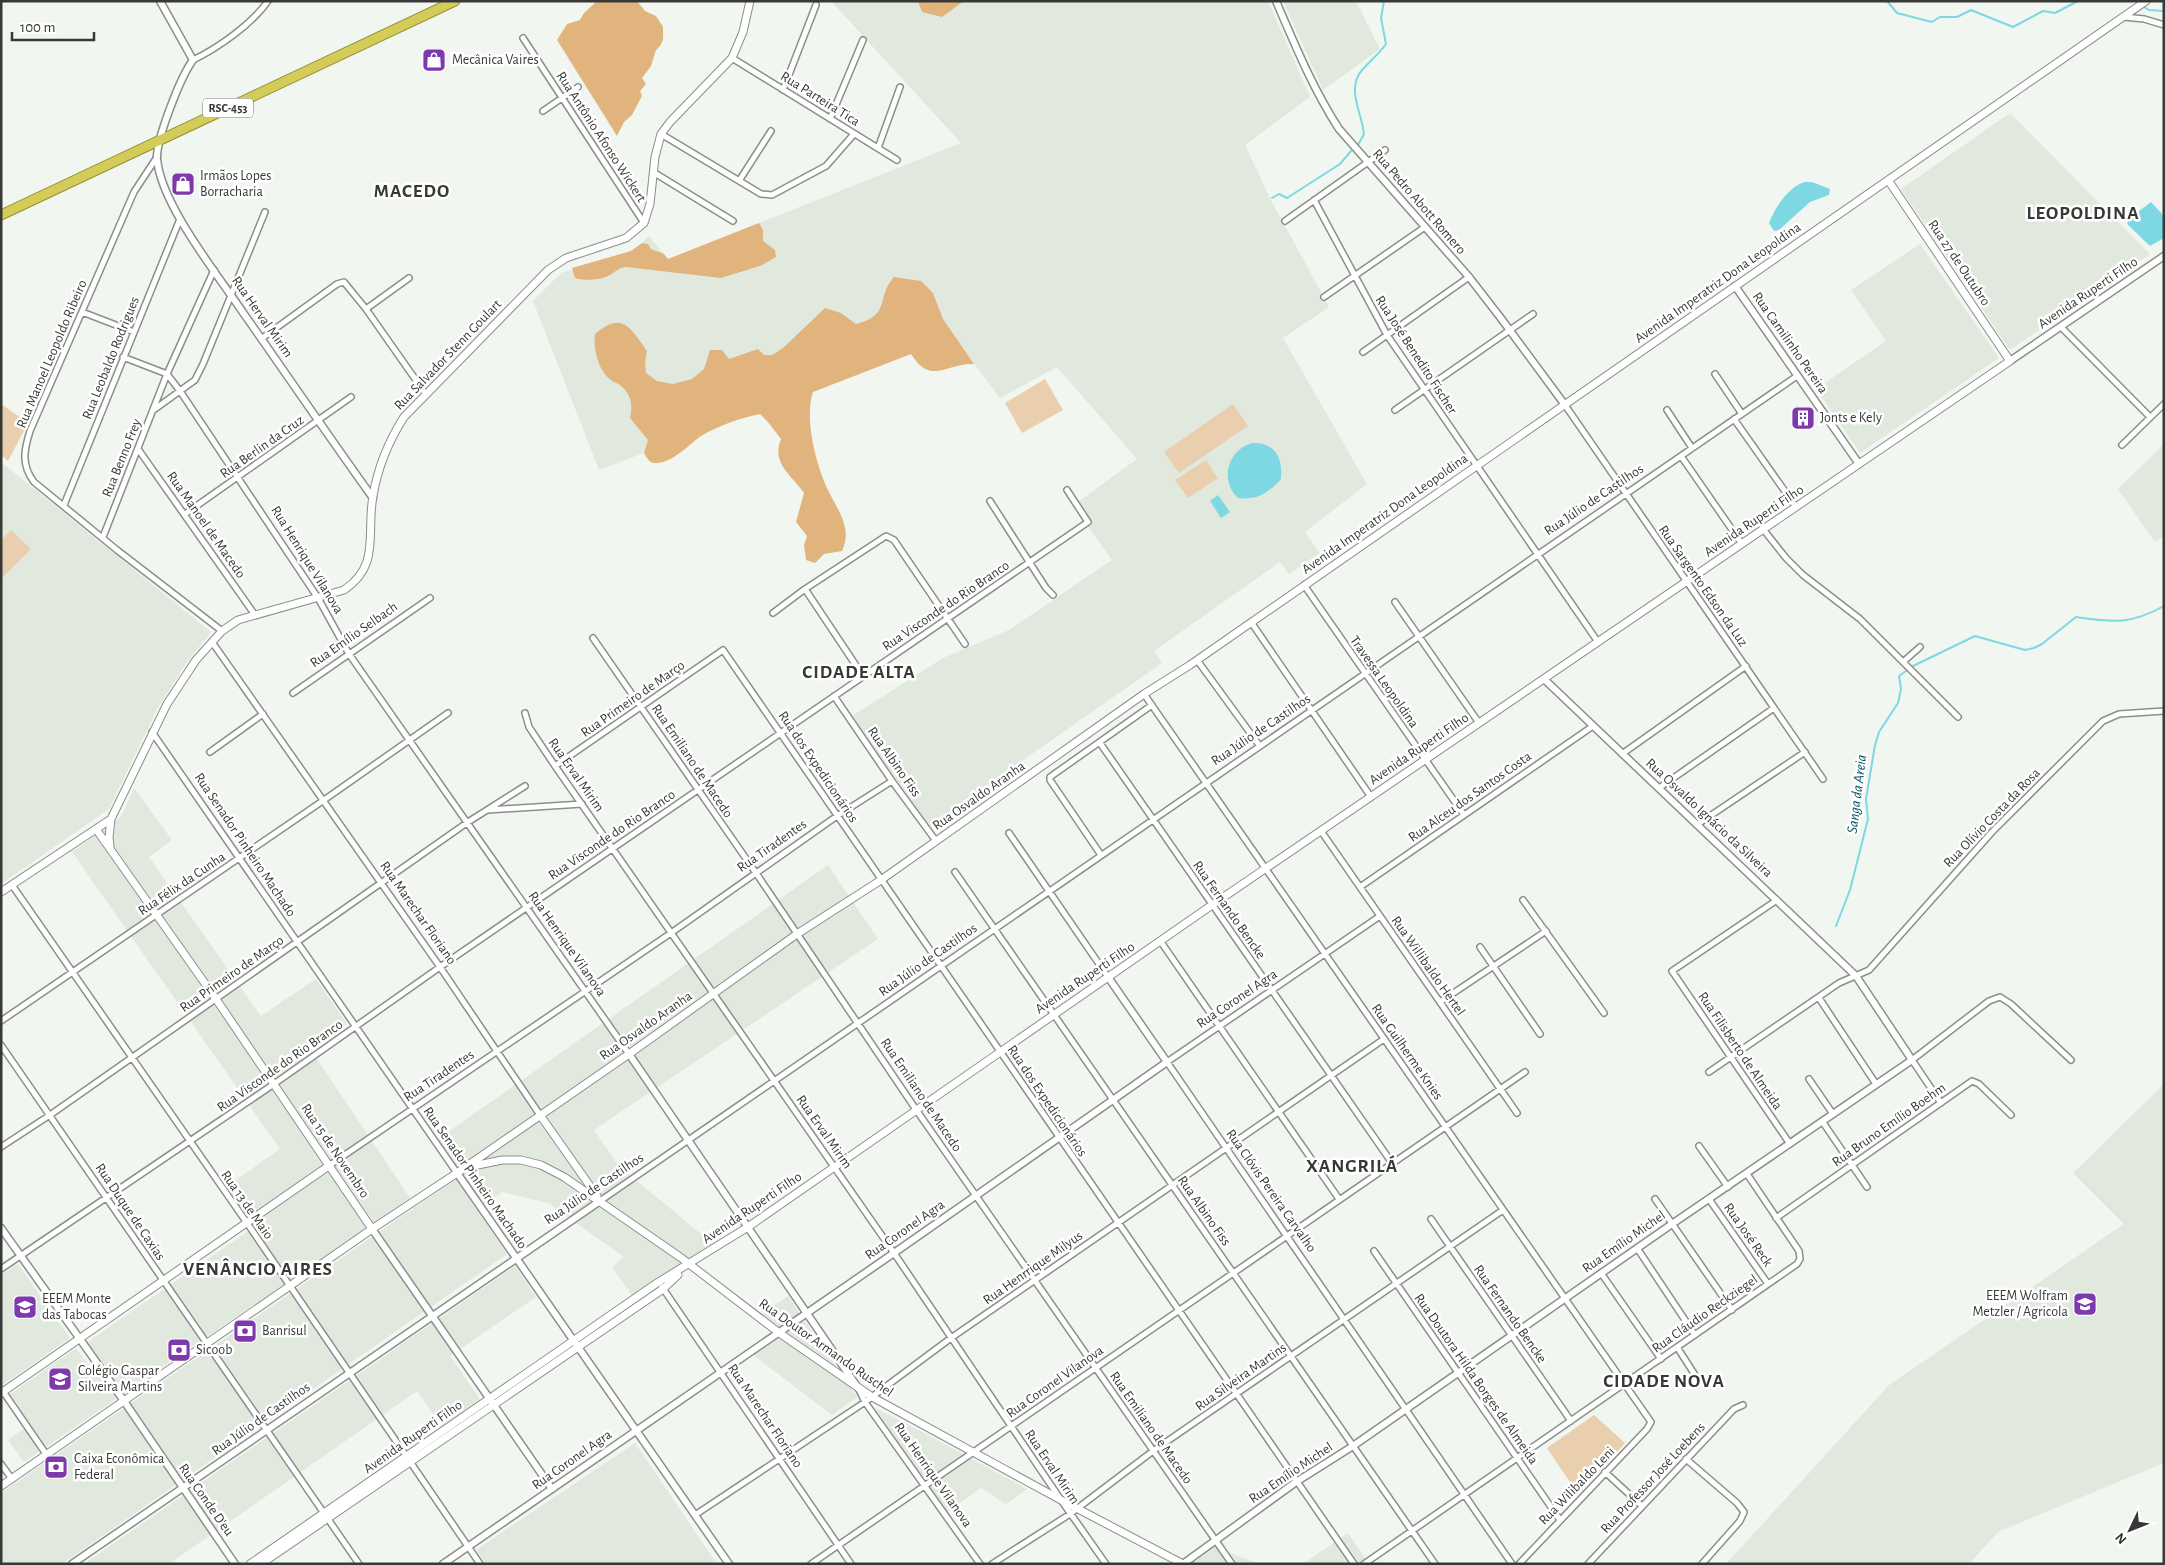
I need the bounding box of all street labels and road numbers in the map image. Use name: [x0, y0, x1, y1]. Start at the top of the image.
street label: Rua Antônio Afonso Wickert: [554, 69, 649, 205]
street label: Rua Parteira Tica: [778, 69, 862, 129]
road number: RSC-453: [203, 99, 253, 118]
street label: Rua Pedro Abott Romero: [1370, 147, 1468, 257]
street label: Rua 27 de Outubro: [1925, 218, 1993, 308]
street label: Avenida Imperatriz Dona Leopoldina: [1633, 220, 1804, 346]
street label: Avenida Ruperti Filho: [2036, 255, 2140, 331]
street label: Rua Herval Mirim: [229, 274, 295, 360]
street label: Rua Manoel Leopoldo Ribeiro: [14, 278, 90, 430]
street label: Rua Camilinho Pereira: [1750, 290, 1831, 397]
street label: Rua José Benedito Fischer: [1372, 293, 1460, 417]
street label: Rua Leobaldo Rodrigues: [80, 295, 142, 421]
street label: Rua Salvador Stenn Goulart: [392, 297, 505, 413]
street label: Rua Berlin da Cruz: [218, 413, 307, 481]
street label: Rua Benno Frey: [100, 417, 144, 499]
street label: Avenida Imperatriz Dona Leopoldina: [1300, 451, 1471, 577]
street label: Rua Júlio de Castilhos: [1542, 462, 1646, 538]
street label: Rua Manoel de Macedo: [164, 469, 248, 581]
street label: Avenida Ruperti Filho: [1702, 483, 1806, 559]
street label: Rua Henrique Vilanova: [268, 504, 346, 617]
street label: Rua Sargento Edson da Luz: [1656, 523, 1750, 649]
street label: Rua Visconde do Rio Branco: [880, 558, 1012, 654]
street label: Rua Emílio Selbach: [308, 600, 400, 670]
street label: Travessa Leopoldina: [1347, 633, 1421, 731]
street label: Rua Primeiro de Março: [579, 658, 688, 740]
street label: Rua Júlio de Castilhos: [1209, 692, 1313, 768]
street label: Rua Emiliano de Macedo: [649, 702, 735, 820]
street label: Rua dos Expedicionários: [776, 709, 860, 825]
street label: Avenida Ruperti Filho: [1367, 711, 1471, 787]
street label: Rua Albino Fiss: [865, 724, 923, 800]
street label: Rua Erval Mirim: [546, 736, 606, 814]
street label: Rua Alceu dos Santos Costa: [1406, 749, 1534, 845]
street label: Rua Osvaldo Ignácio da Silveira: [1643, 756, 1775, 881]
street label: Rua Osvaldo Aranha: [930, 759, 1028, 833]
street label: Rua Olívio Costa da Rosa: [1941, 765, 2043, 870]
street label: Rua Senador Pinheiro Machado: [192, 771, 298, 919]
street label: Rua Visconde do Rio Branco: [546, 787, 678, 883]
street label: Rua Tiradentes: [735, 817, 809, 875]
street label: Rua Félix da Cunha: [136, 849, 229, 918]
street label: Rua Fernando Bencke: [1190, 858, 1268, 962]
street label: Rua Marechar Floriano: [377, 859, 459, 967]
street label: Rua Henrique Vilanova: [526, 889, 609, 999]
street label: Rua Willibaldo Hertel: [1389, 914, 1467, 1018]
street label: Rua Júlio de Castilhos: [876, 921, 980, 999]
street label: Rua Primeiro de Março: [178, 933, 287, 1015]
street label: Avenida Ruperti Filho: [1033, 940, 1137, 1016]
street label: Rua Coronel Agra: [1194, 967, 1280, 1031]
street label: Rua Osvaldo Aranha: [597, 989, 695, 1063]
street label: Rua Filisberto de Almeida: [1695, 990, 1785, 1113]
street label: Rua Guilherme Knies: [1369, 1001, 1445, 1103]
street label: Rua Visconde do Rio Branco: [215, 1017, 345, 1115]
street label: Rua Emiliano de Macedo: [878, 1036, 964, 1154]
street label: Rua dos Expedicionários: [1005, 1043, 1089, 1159]
street label: Rua Tiradentes: [401, 1047, 477, 1105]
street label: Rua Bruno Emílio Boehm: [1830, 1081, 1948, 1169]
street label: Rua Erval Mirim: [794, 1093, 854, 1171]
street label: Rua 15 de Novembro: [298, 1101, 372, 1201]
street label: Rua Senador Pinheiro Machado: [421, 1104, 530, 1252]
street label: Rua Clóvis Pereira Carvalho: [1223, 1127, 1319, 1255]
street label: Rua Júlio de Castilhos: [542, 1151, 646, 1227]
street label: Rua Duque de Caxias: [92, 1161, 168, 1263]
street label: Rua 13 de Maio: [218, 1168, 276, 1242]
street label: Avenida Ruperti Filho: [700, 1170, 804, 1246]
street label: Rua Albino Fiss: [1175, 1173, 1233, 1249]
street label: Rua Coronel Agra: [863, 1197, 948, 1263]
street label: Rua José Reck: [1721, 1201, 1775, 1270]
street label: Rua Emílio Michel: [1580, 1208, 1668, 1276]
street label: Rua Henrrique Milyus: [981, 1228, 1085, 1308]
street label: Rua Fernando Bencke: [1471, 1262, 1549, 1366]
street label: Rua Cláudio Reckziegel: [1650, 1272, 1760, 1356]
street label: Rua Doutora Hilda Borges de Almeida: [1412, 1291, 1541, 1467]
street label: Rua Doutor Armando Ruschel: [756, 1296, 896, 1400]
street label: Rua Silveira Martins: [1193, 1340, 1289, 1414]
street label: Rua Coronel Vilanova: [1004, 1343, 1107, 1421]
street label: Rua Marechar Floriano: [725, 1362, 805, 1471]
street label: Rua Emiliano de Macedo: [1107, 1369, 1195, 1487]
street label: Rua Júlio de Castilhos: [209, 1380, 313, 1458]
street label: Avenida Ruperti Filho: [361, 1398, 465, 1476]
street label: Rua Henrique Vilanova: [892, 1420, 975, 1530]
street label: Rua Professor José Loebens: [1598, 1420, 1708, 1536]
street label: Rua Coronel Agra: [530, 1427, 615, 1493]
street label: Rua Erval Mirim: [1022, 1427, 1082, 1507]
street label: Rua Emílio Michel: [1247, 1440, 1335, 1506]
street label: Rua Wilibaldo Leni: [1536, 1444, 1618, 1528]
street label: Rua Conde D'eu: [176, 1461, 236, 1539]

